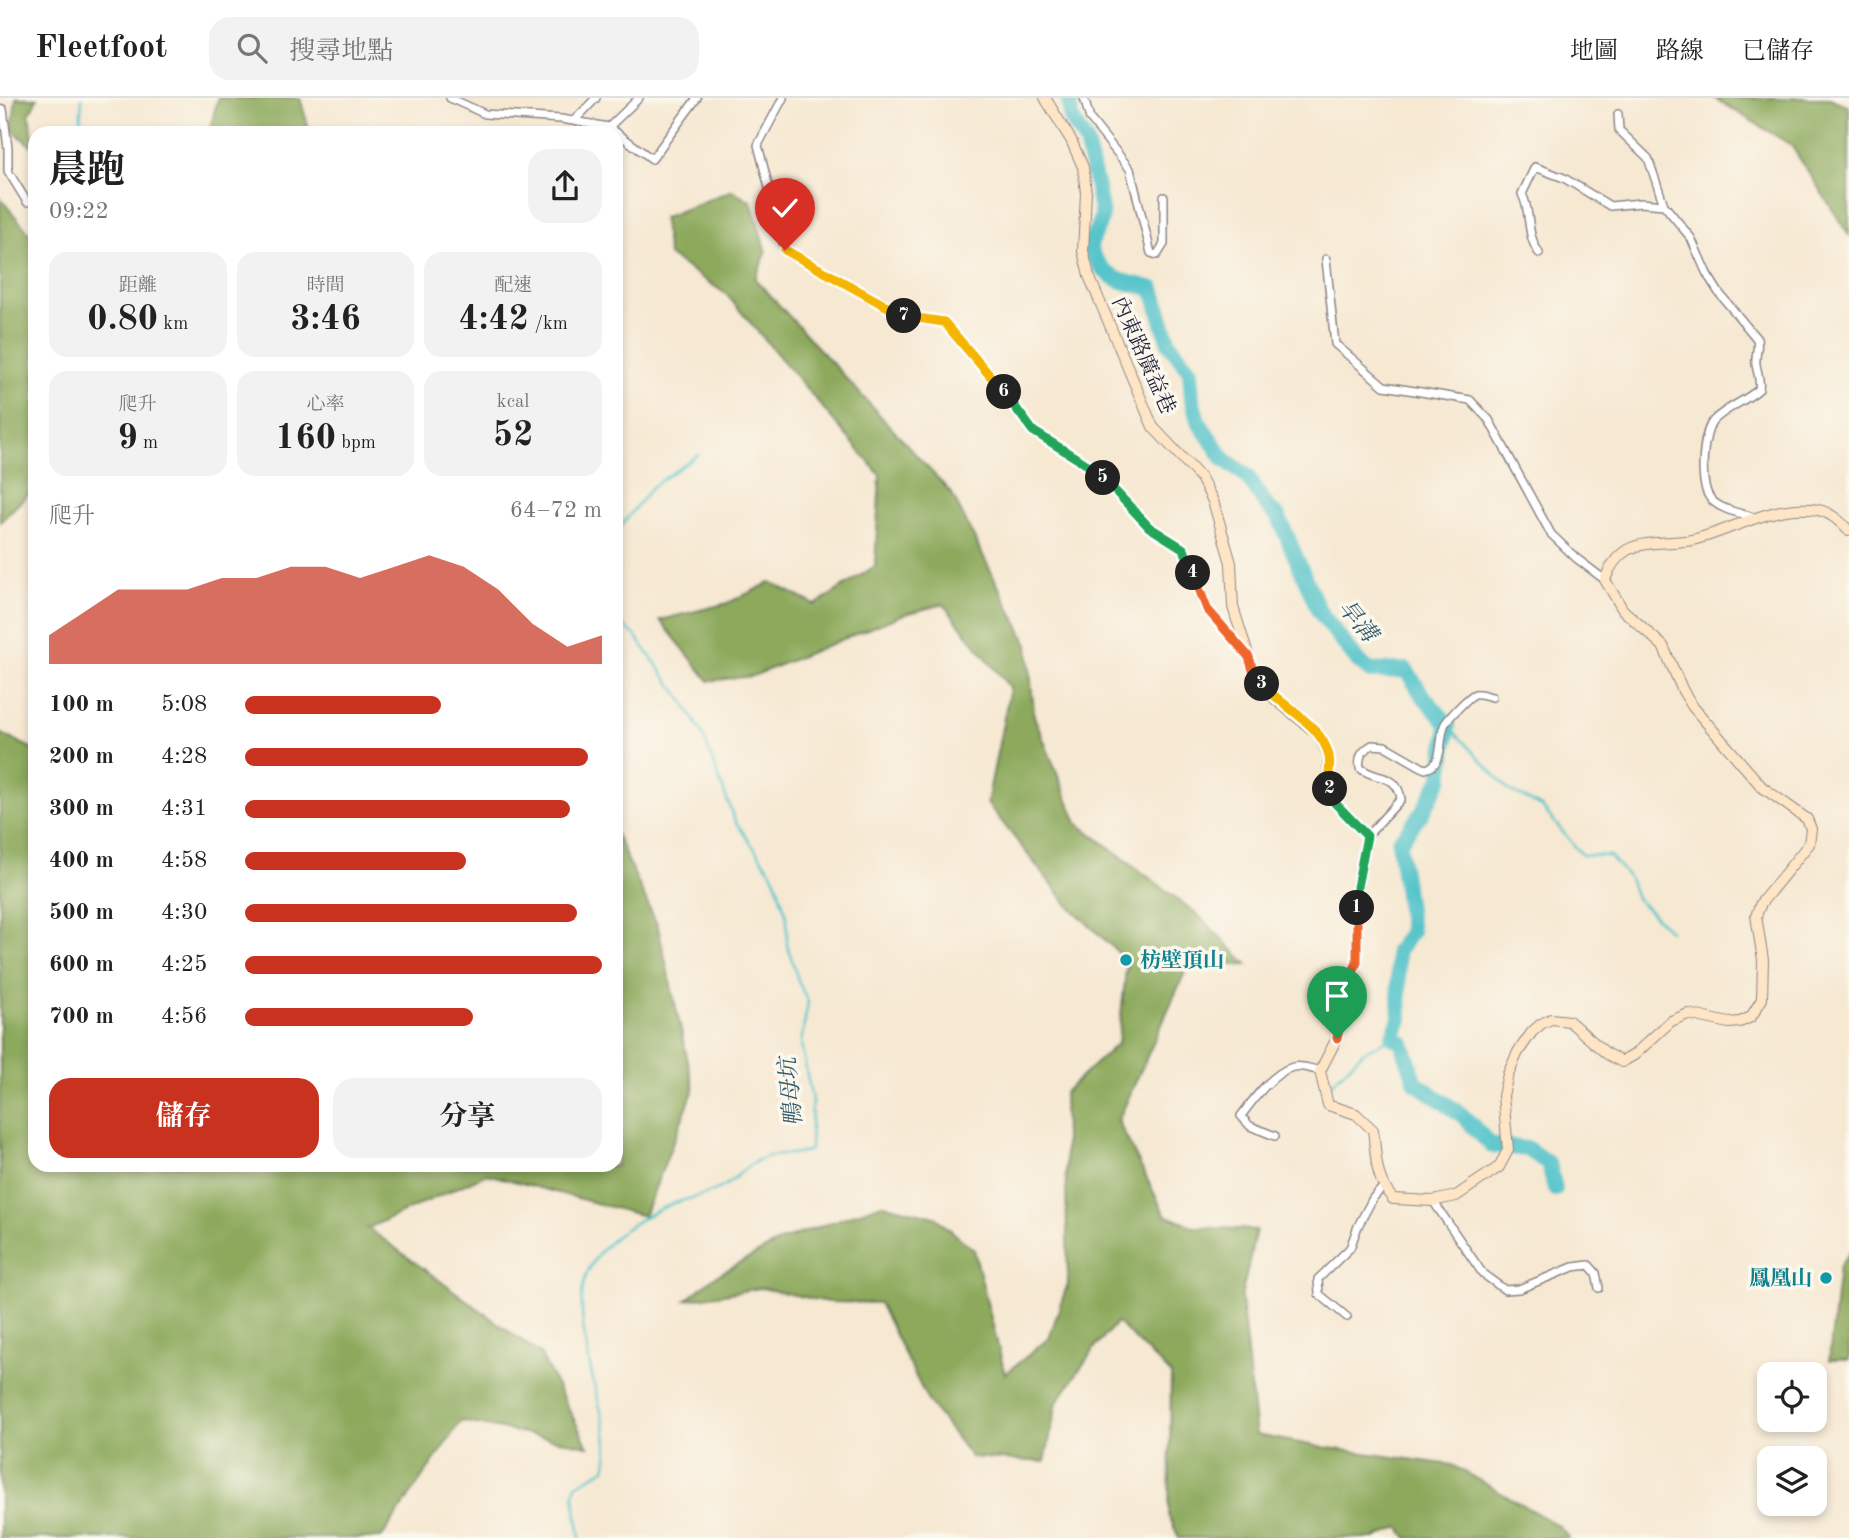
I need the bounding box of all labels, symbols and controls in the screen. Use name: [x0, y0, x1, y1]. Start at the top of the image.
search box: [209, 17, 699, 80]
icon: search: [233, 29, 271, 67]
text: Fleetfoot: [35, 32, 167, 65]
text: 搜尋地點: [289, 39, 393, 65]
text: 地圖: [1570, 40, 1618, 64]
text: 路線: [1656, 40, 1704, 64]
text: 已儲存: [1742, 40, 1814, 64]
button: share: [528, 149, 602, 223]
text: 晨跑: [49, 153, 125, 191]
pin: [755, 178, 815, 250]
icon: check: [766, 189, 804, 227]
text: 09:22: [49, 200, 109, 223]
text: 距離: [119, 277, 157, 296]
text: 時間: [306, 277, 345, 296]
text: 配速: [494, 277, 532, 296]
street label: 內東路廣益巷: [1107, 293, 1180, 417]
pin: 7: [886, 298, 922, 333]
text: 0.80: [87, 302, 158, 337]
text: 3:46: [290, 302, 361, 337]
text: 4:42: [458, 302, 529, 337]
text: 7: [898, 306, 909, 325]
text: km: [158, 315, 188, 334]
text: /km: [529, 315, 568, 334]
pin: 6: [986, 374, 1021, 410]
text: 6: [998, 382, 1009, 401]
text: kcal: [497, 393, 530, 412]
text: 爬升: [119, 396, 157, 415]
text: 心率: [306, 396, 345, 415]
text: 52: [493, 418, 533, 453]
text: 9: [117, 421, 138, 456]
text: 160: [275, 421, 336, 456]
text: m: [138, 434, 158, 453]
text: bpm: [336, 434, 376, 453]
pin: 5: [1086, 460, 1120, 496]
text: 5: [1097, 468, 1108, 487]
text: 64–72 m: [510, 499, 602, 522]
text: 爬升: [49, 505, 95, 528]
pin: 4: [1176, 556, 1210, 590]
text: 4: [1187, 563, 1198, 582]
water label: 旱溝: [1333, 595, 1384, 649]
pin: 3: [1244, 666, 1280, 702]
text: 3: [1256, 674, 1267, 693]
text: 100 m: [49, 693, 114, 716]
text: 5:08: [161, 693, 207, 716]
text: 200 m: [49, 745, 114, 768]
text: 4:28: [161, 745, 207, 768]
pin: 2: [1312, 772, 1348, 806]
text: 2: [1324, 779, 1335, 798]
text: 300 m: [49, 797, 114, 820]
text: 4:31: [161, 797, 207, 820]
text: 400 m: [49, 849, 114, 872]
text: 4:58: [161, 849, 207, 872]
pin: 1: [1340, 890, 1374, 926]
text: 1: [1351, 898, 1362, 917]
text: 500 m: [49, 901, 114, 924]
text: 4:30: [161, 901, 207, 924]
place label: 枋壁頂山: [1140, 949, 1224, 972]
marker: 枋壁頂山: [1118, 952, 1134, 968]
text: 600 m: [49, 953, 114, 976]
text: 4:25: [161, 953, 207, 976]
pin: [1307, 966, 1367, 1038]
icon: arrive: [1318, 977, 1356, 1015]
text: 700 m: [49, 1005, 114, 1028]
text: 4:56: [161, 1005, 207, 1028]
water label: 鴨母坑: [774, 1053, 807, 1128]
button: 儲存: [49, 1078, 319, 1158]
button: 分享: [333, 1078, 602, 1158]
place label: 鳳凰山: [1749, 1267, 1812, 1290]
marker: 鳳凰山: [1818, 1270, 1834, 1286]
map controls: [1757, 1362, 1827, 1516]
button: locate: [1757, 1362, 1827, 1432]
button: layers: [1757, 1446, 1827, 1516]

